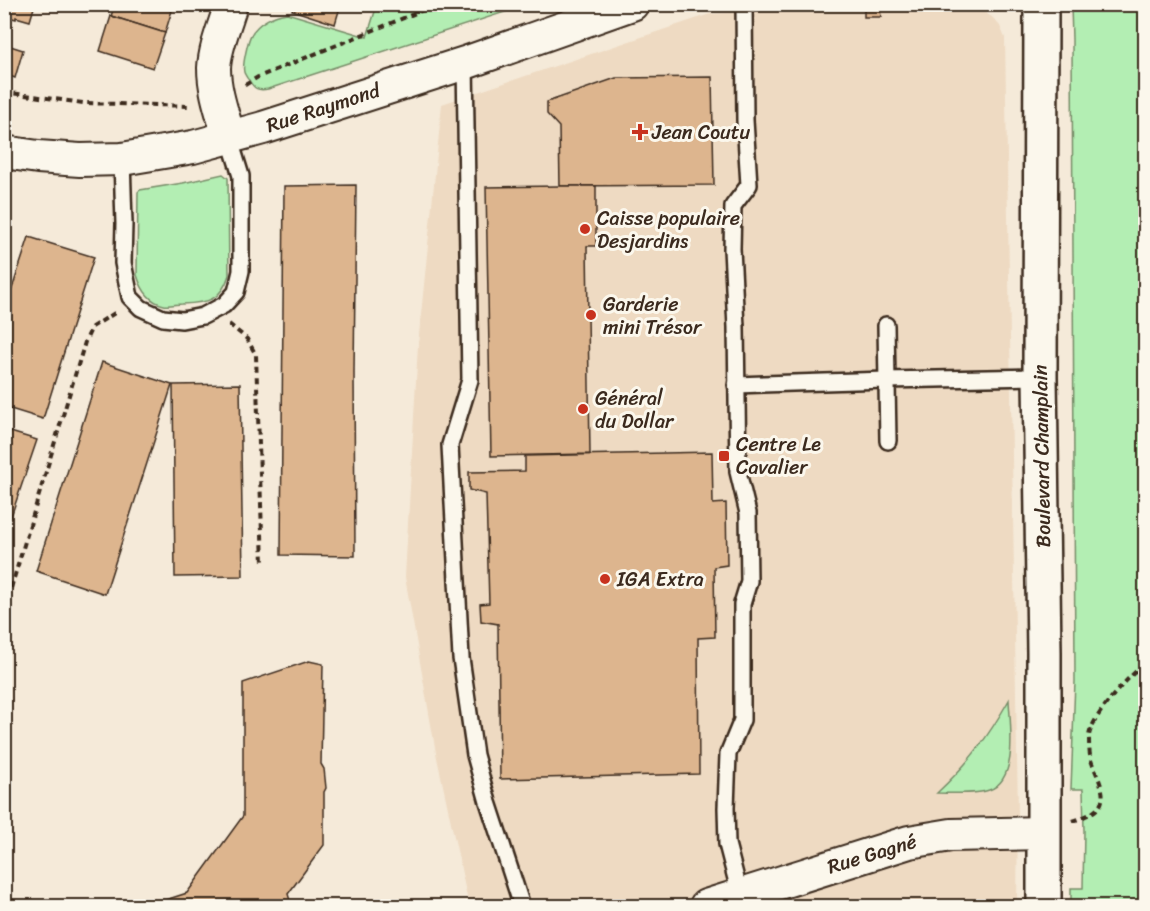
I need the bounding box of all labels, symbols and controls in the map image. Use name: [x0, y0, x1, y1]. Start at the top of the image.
street label: Rue Raymond: [262, 73, 386, 143]
place label: Jean Coutu: [651, 115, 751, 150]
marker: Jean Coutu: [633, 125, 647, 139]
place label: Caisse populaire Desjardins: [597, 201, 740, 259]
marker: Caisse populaire Desjardins: [578, 222, 592, 236]
place label: Garderie mini Trésor: [603, 287, 703, 345]
marker: Garderie mini Trésor: [584, 308, 598, 322]
street label: Boulevard Champlain: [1023, 364, 1061, 548]
place label: Général du Dollar: [595, 381, 675, 439]
marker: Général du Dollar: [576, 402, 590, 416]
place label: Centre Le Cavalier: [736, 427, 821, 485]
marker: Centre Le Cavalier: [717, 449, 731, 463]
place label: IGA Extra: [616, 562, 704, 597]
marker: IGA Extra: [598, 572, 612, 586]
street label: Rue Gagné: [823, 824, 921, 884]

